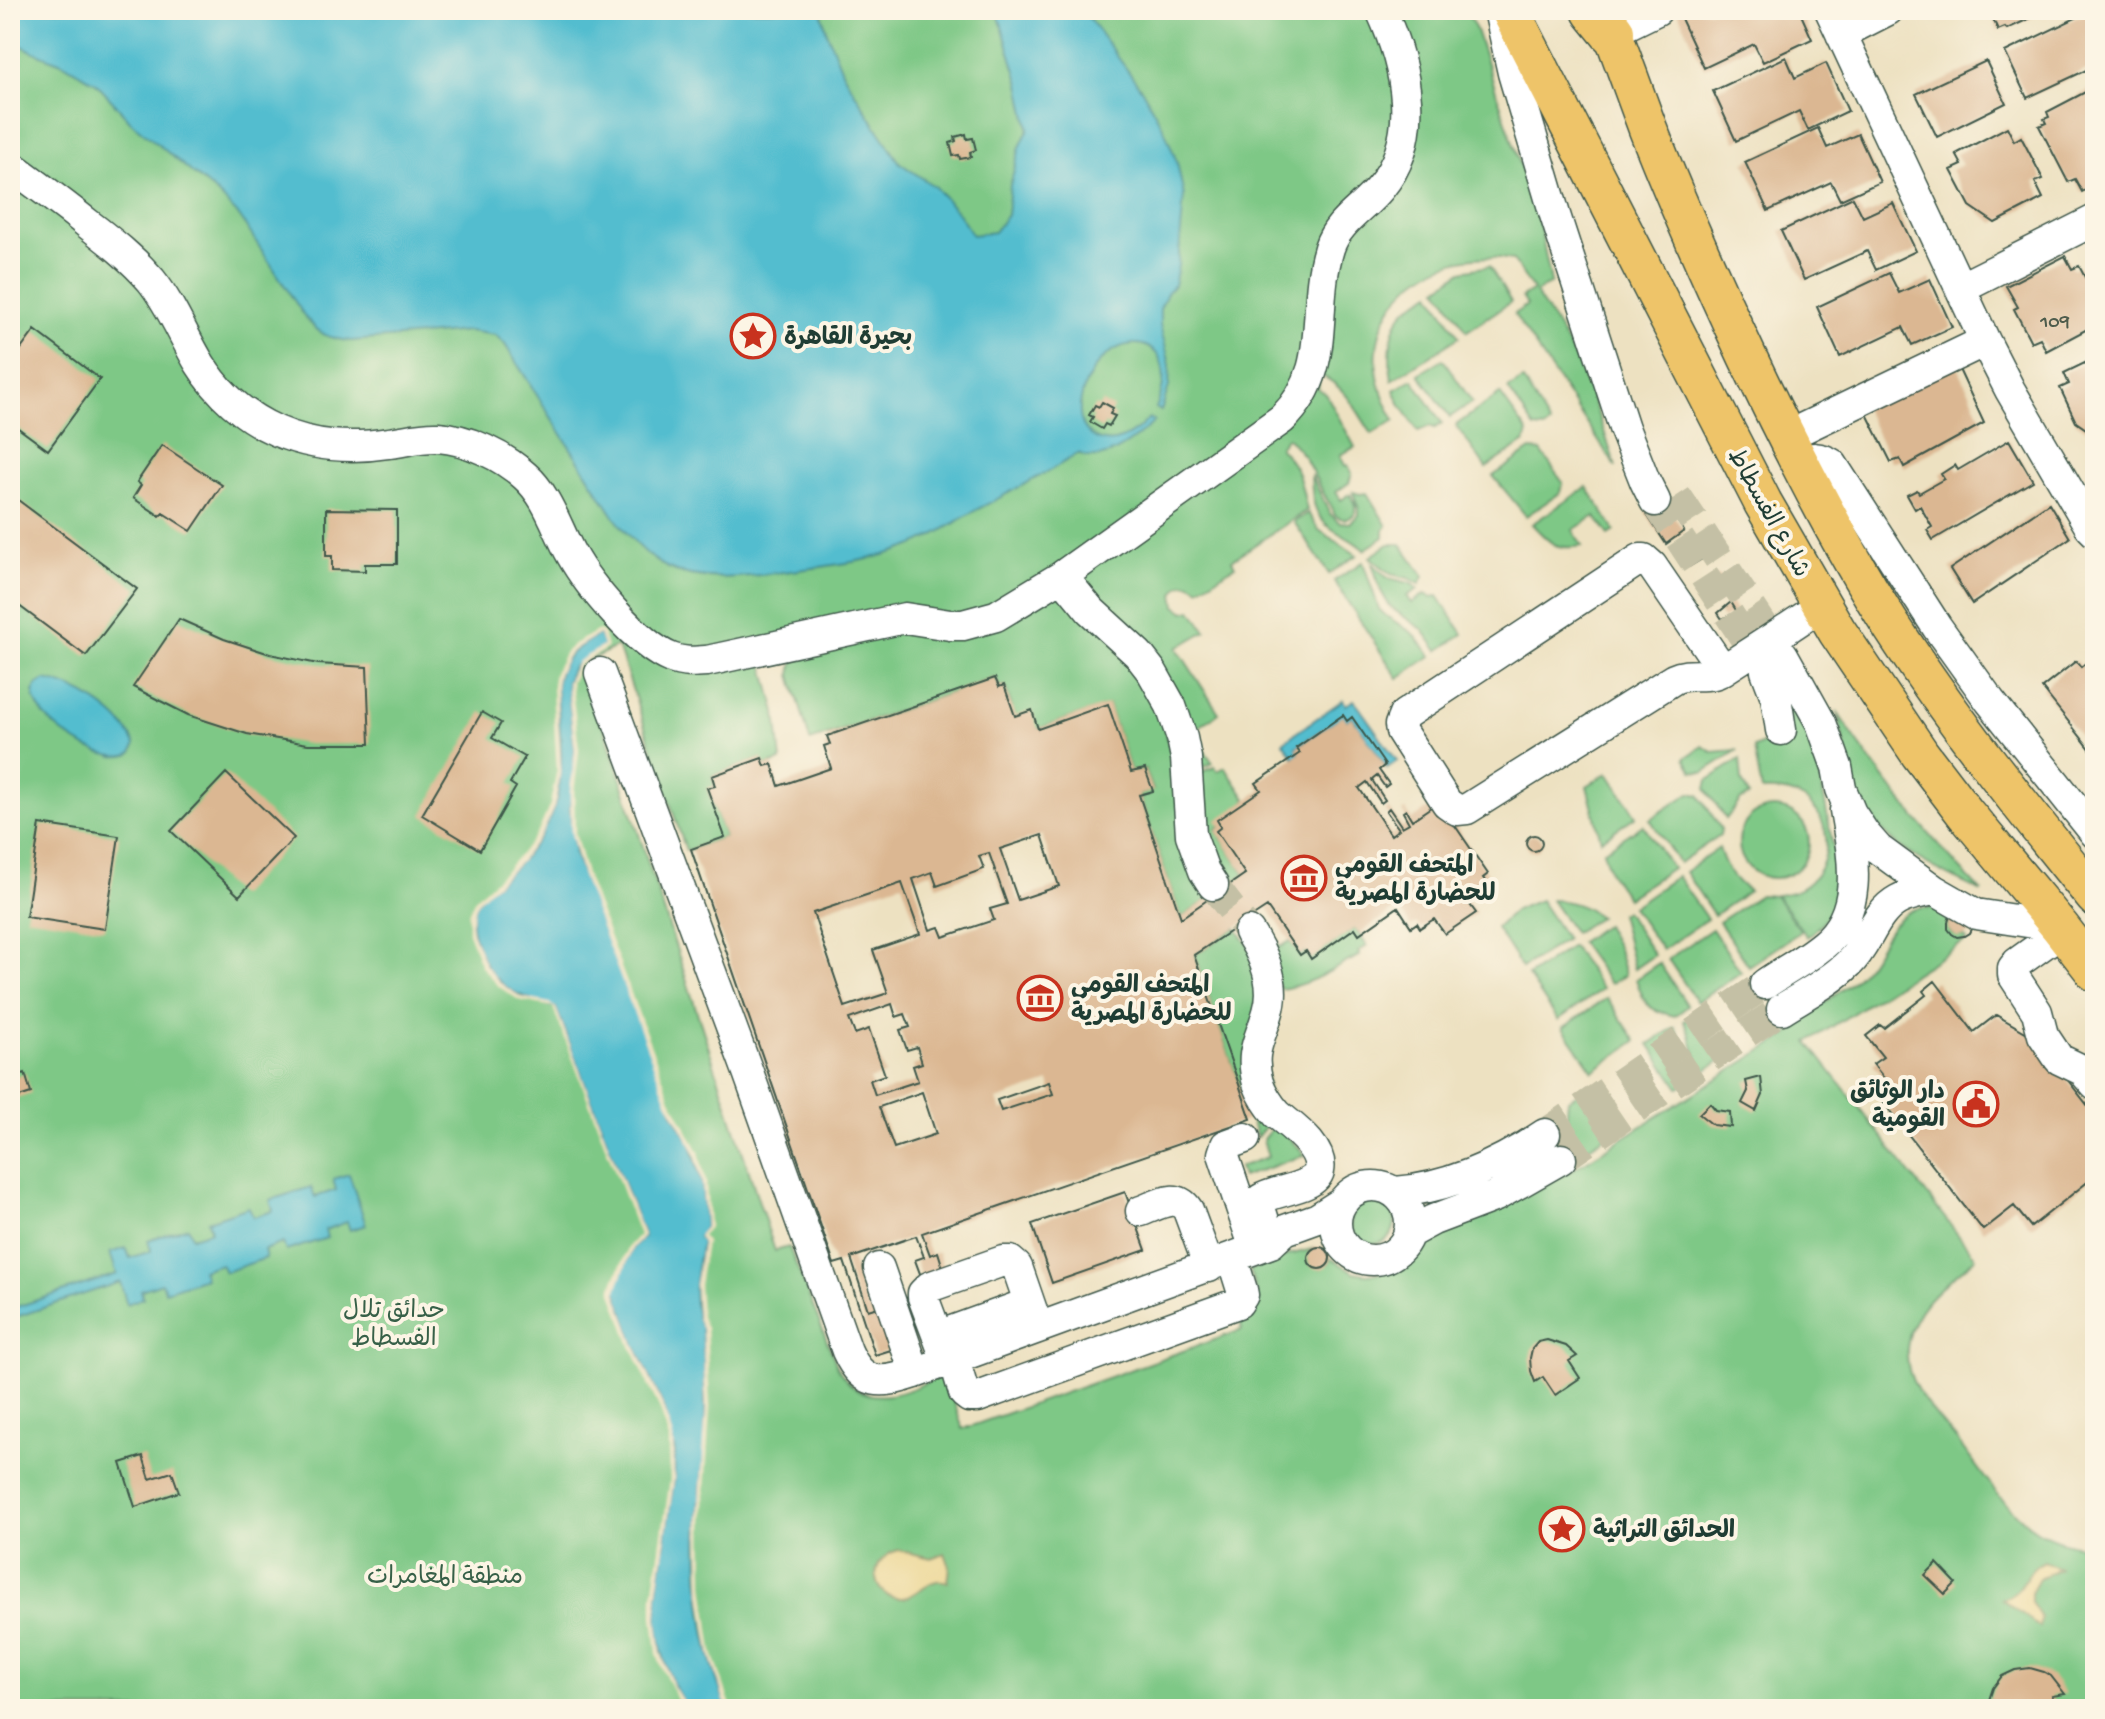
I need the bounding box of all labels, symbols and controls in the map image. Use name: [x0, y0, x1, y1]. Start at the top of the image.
place icon: بحيرة القاهرة: [729, 312, 777, 360]
house number: 109: [2039, 312, 2070, 335]
place label: بحيرة القاهرة: [784, 325, 912, 354]
street label: شارع الفسطاط: [1720, 444, 1814, 583]
place label: المتحف القومي للحضارة المصرية: [1335, 853, 1496, 910]
museum icon: المتحف القومي للحضارة المصرية: [1280, 854, 1328, 902]
place label: المتحف القومى للحضارة المصرية: [1071, 973, 1232, 1030]
museum icon: المتحف القومى للحضارة المصرية: [1016, 974, 1064, 1022]
place label: دار الوثائق القومية: [1850, 1079, 1945, 1136]
public building icon: دار الوثائق القومية: [1952, 1080, 2000, 1128]
park label: حدائق تلال الفسطاط: [343, 1298, 445, 1355]
place icon: الحدائق التراثية: [1538, 1505, 1586, 1553]
place label: الحدائق التراثية: [1593, 1517, 1735, 1547]
park label: منطقة المغامرات: [367, 1564, 523, 1593]

